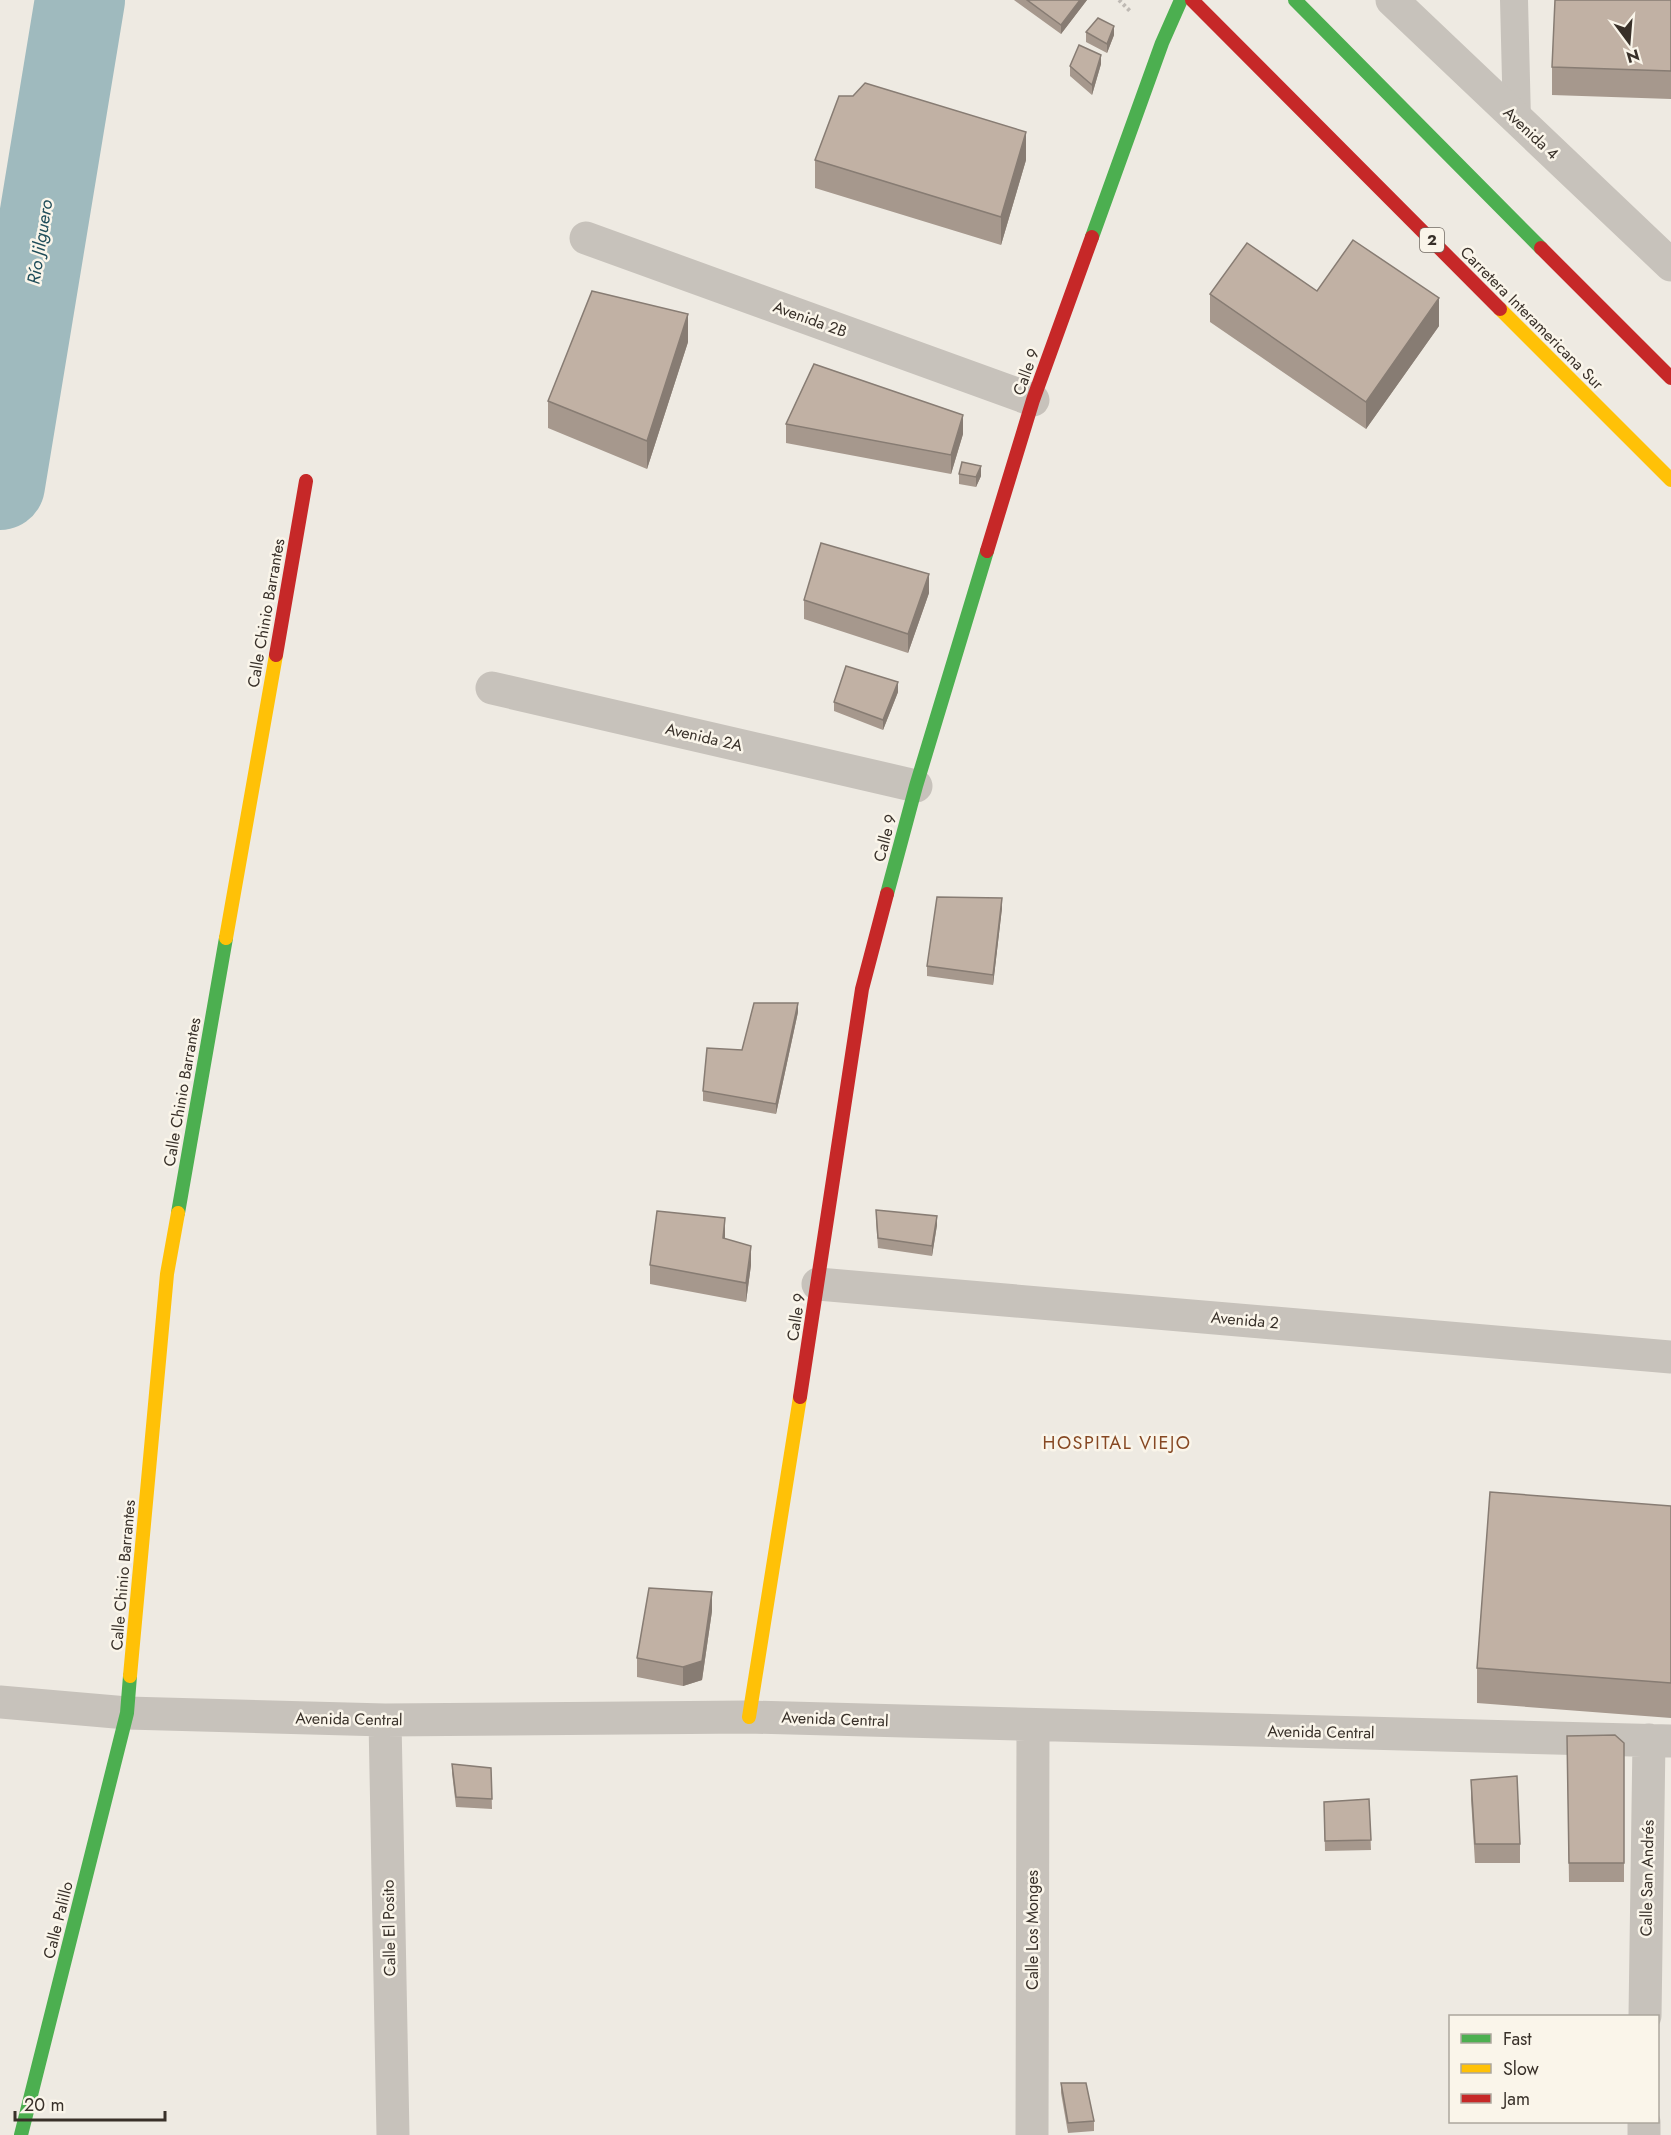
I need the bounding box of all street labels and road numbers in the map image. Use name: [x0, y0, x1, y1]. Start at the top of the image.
street label: Avenida 4: [1498, 101, 1564, 165]
road number: 2: [1420, 228, 1444, 252]
street label: Carretera Interamericana Sur: [1455, 241, 1609, 395]
street label: Avenida 2B: [770, 295, 850, 343]
street label: Calle 9: [1007, 345, 1045, 399]
street label: Calle Chinio Barrantes: [242, 537, 290, 689]
street label: Avenida 2A: [663, 717, 745, 757]
street label: Calle 9: [868, 812, 902, 864]
street label: Calle Chinio Barrantes: [158, 1016, 206, 1168]
street label: Calle 9: [781, 1291, 811, 1343]
street label: Avenida 2: [1210, 1306, 1280, 1334]
street label: Calle Chinio Barrantes: [105, 1499, 141, 1651]
street label: Avenida Central: [781, 1706, 889, 1732]
street label: Avenida Central: [295, 1707, 403, 1731]
street label: Avenida Central: [1267, 1720, 1375, 1744]
street label: Calle San Andrés: [1634, 1819, 1660, 1937]
street label: Calle Los Monges: [1021, 1870, 1044, 1990]
street label: Calle Palillo: [37, 1879, 79, 1961]
street label: Calle El Posito: [377, 1879, 401, 1976]

